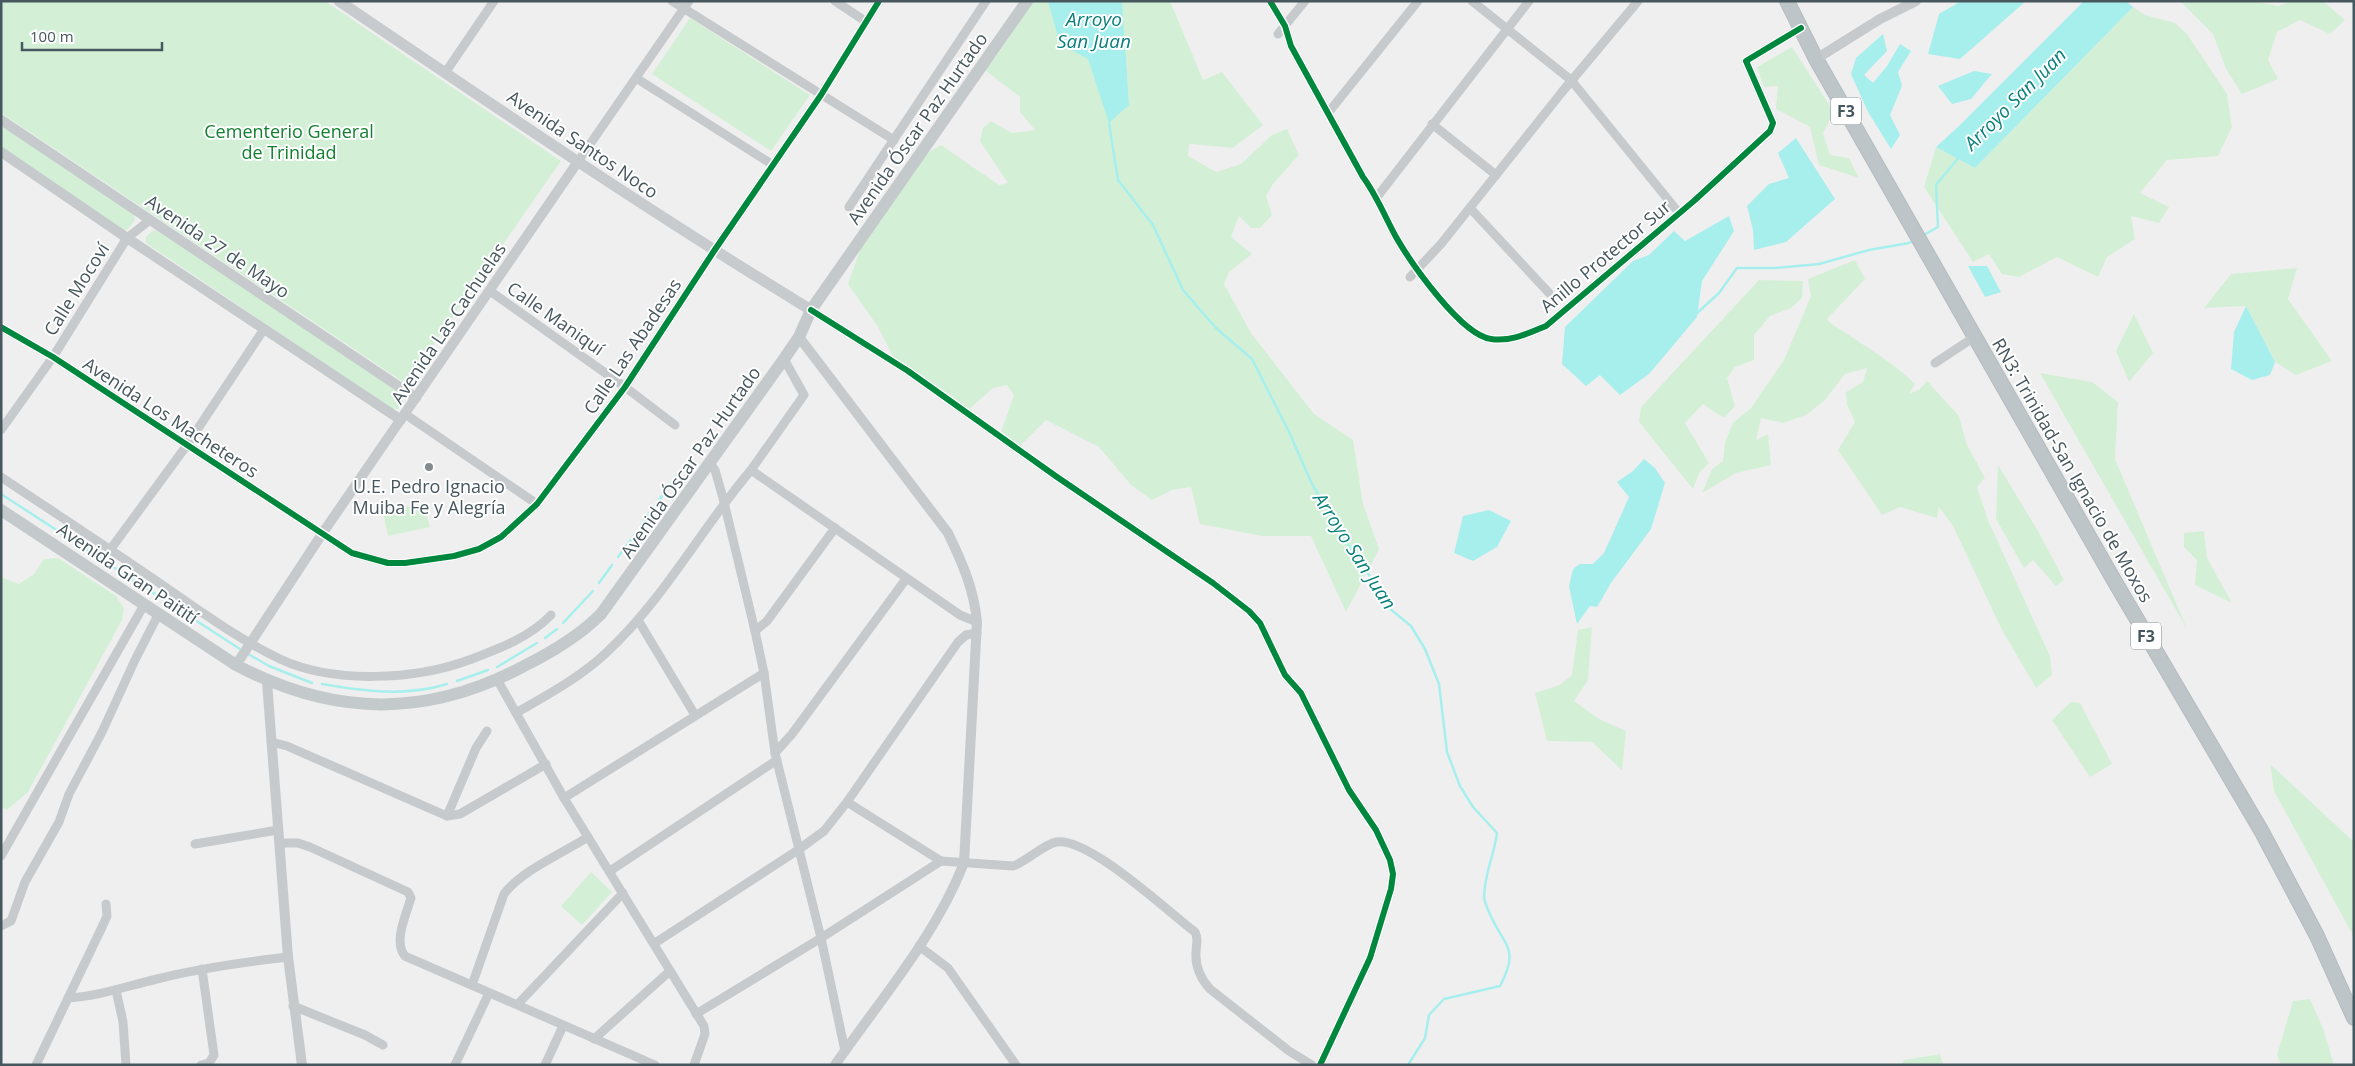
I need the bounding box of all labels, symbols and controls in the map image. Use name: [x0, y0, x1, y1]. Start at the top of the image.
water label: Arroyo San Juan: [1057, 6, 1131, 54]
scale bar: [22, 20, 162, 52]
text: 100 m: [30, 26, 74, 46]
street label: Avenida Óscar Paz Hurtado: [842, 27, 992, 229]
water label: Arroyo San Juan: [1957, 42, 2072, 157]
street label: Avenida Santos Noco: [503, 85, 663, 203]
road number: F3: [1831, 98, 1861, 124]
park label: Cementerio General de Trinidad: [204, 119, 374, 164]
street label: Avenida 27 de Mayo: [141, 189, 295, 303]
street label: Anillo Protector Sur: [1535, 194, 1676, 318]
street label: Calle Mocoví: [38, 238, 114, 340]
street label: Avenida Las Cachuelas: [385, 238, 511, 408]
street label: Calle Las Abadesas: [578, 274, 686, 418]
street label: Calle Maniquí: [503, 276, 610, 361]
street label: RN3: Trinidad-San Ignacio de Moxos: [1987, 334, 2159, 606]
street label: Avenida Los Macheteros: [79, 351, 263, 483]
street label: Avenida Óscar Paz Hurtado: [615, 361, 765, 563]
marker: U.E. Pedro Ignacio Muiba Fe y Alegría: [423, 461, 435, 473]
place label: U.E. Pedro Ignacio Muiba Fe y Alegría: [353, 474, 505, 519]
water label: Arroyo San Juan: [1306, 486, 1403, 615]
street label: Avenida Gran Paitití: [53, 517, 204, 629]
road number: F3: [2131, 622, 2161, 650]

